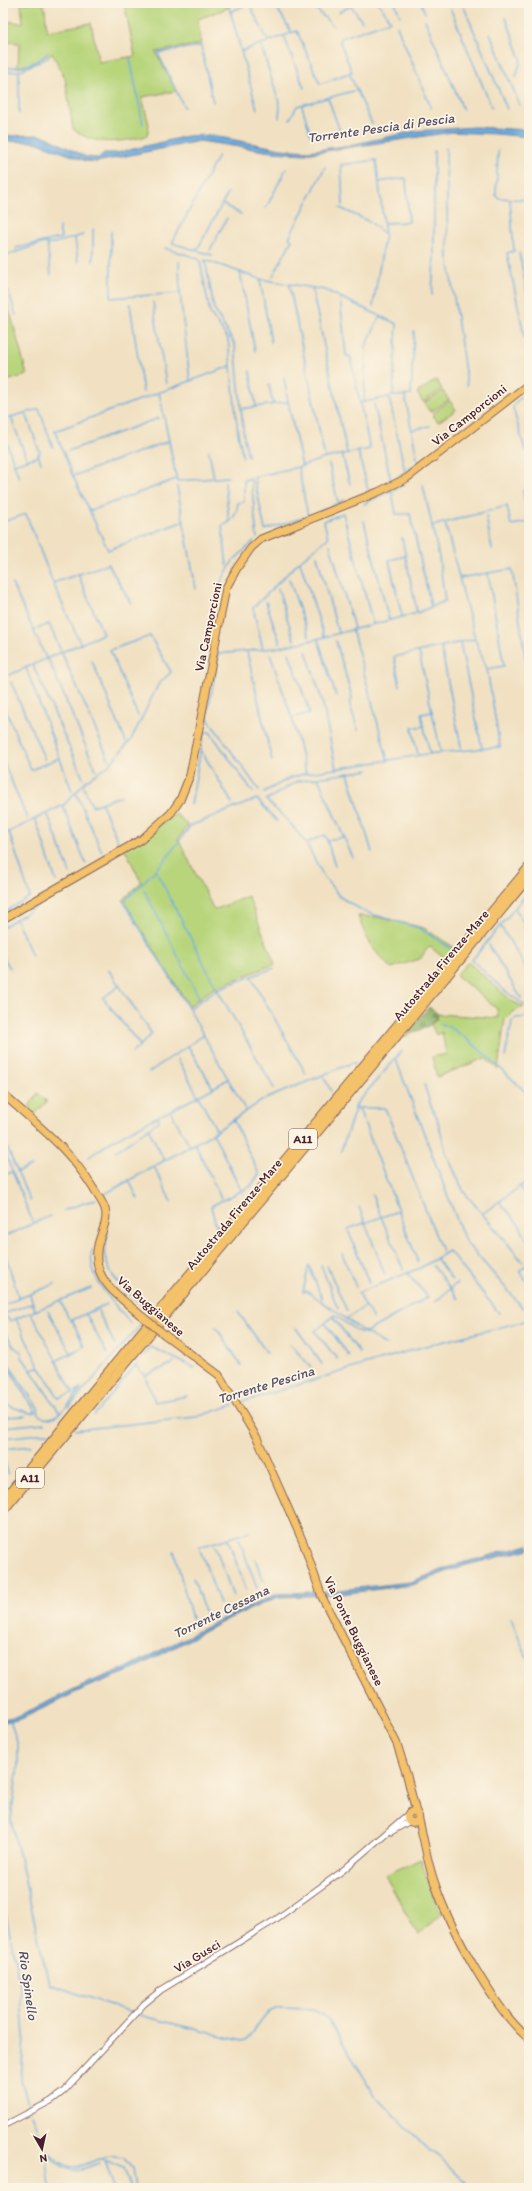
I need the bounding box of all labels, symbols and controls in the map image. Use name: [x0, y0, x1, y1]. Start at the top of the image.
water label: Torrente Pescia di Pescia: [307, 109, 456, 147]
street label: Via Camporcioni: [429, 381, 509, 449]
street label: Via Camporcioni: [191, 581, 225, 673]
street label: Autostrada Firenze-Mare: [390, 906, 492, 1024]
road number: A11: [289, 1129, 317, 1149]
street label: Autostrada Firenze-Mare: [183, 1155, 285, 1273]
street label: Via Buggianese: [114, 1273, 188, 1339]
water label: Torrente Pescina: [216, 1362, 317, 1408]
road number: A11: [16, 1468, 44, 1488]
street label: Via Ponte Buggianese: [321, 1574, 387, 1688]
water label: Torrente Cessana: [170, 1581, 272, 1643]
street label: Via Gusci: [171, 1936, 223, 1976]
water label: Rio Spinello: [15, 1949, 41, 2022]
north arrow: [22, 2129, 62, 2169]
text: N: [39, 2151, 48, 2165]

